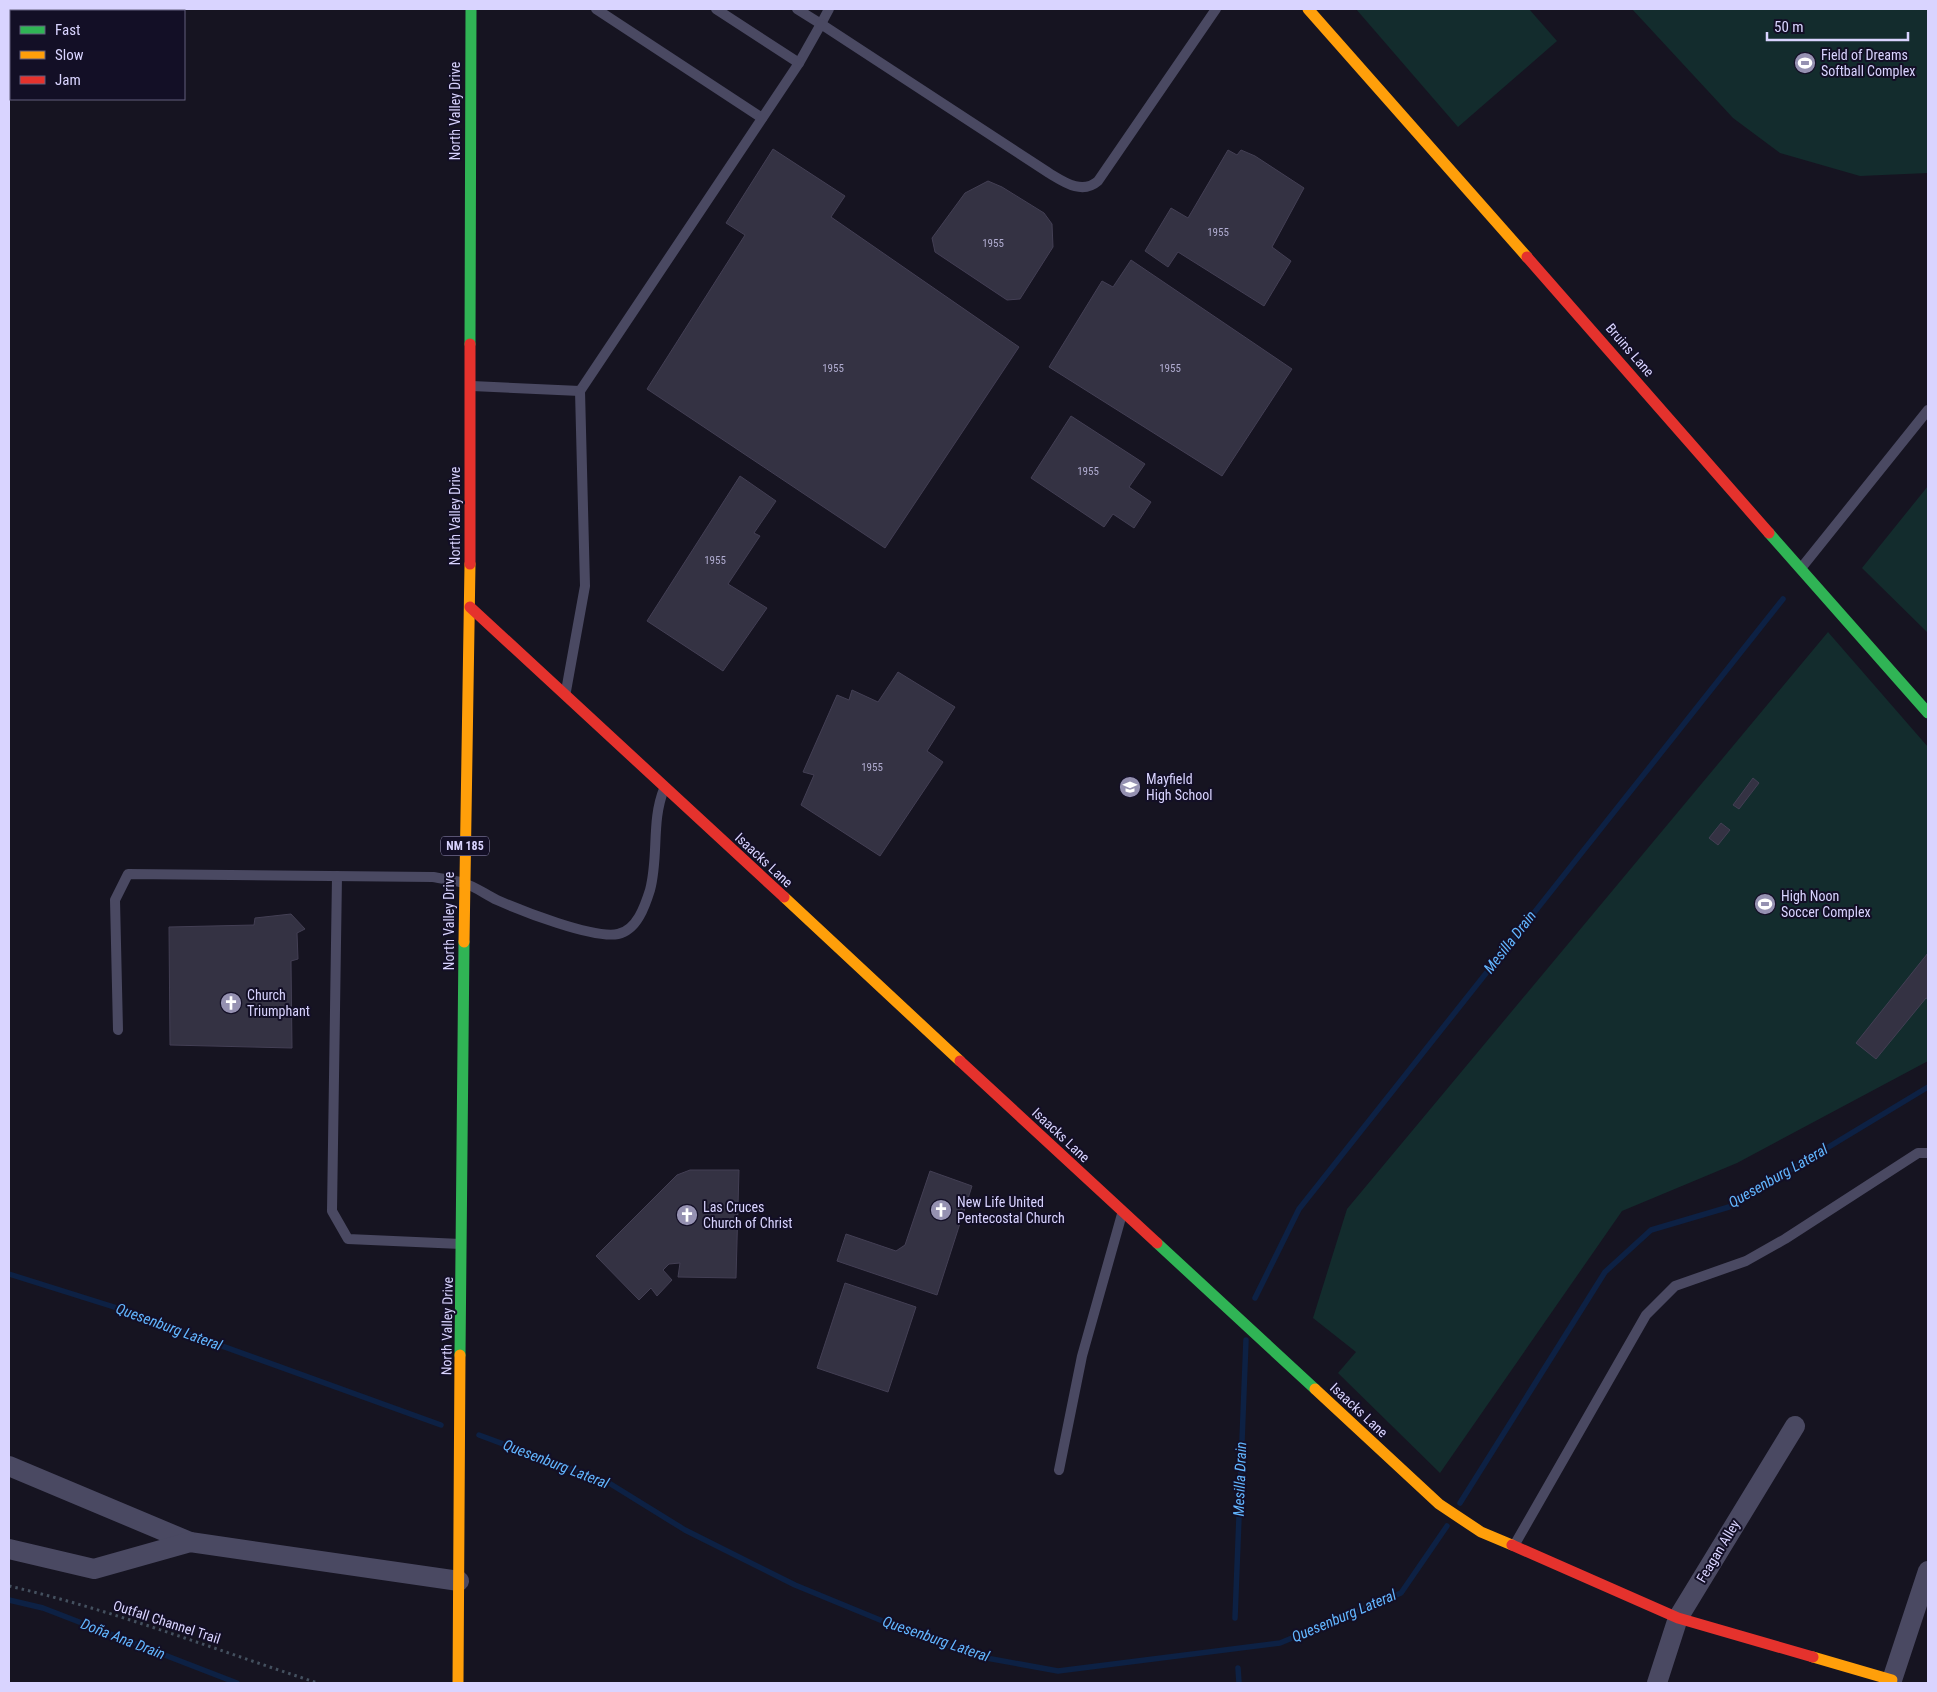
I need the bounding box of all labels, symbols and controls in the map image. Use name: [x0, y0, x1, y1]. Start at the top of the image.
legend: [10, 10, 185, 100]
scale bar: [1767, 10, 1908, 42]
text: 50 m: [1774, 18, 1804, 36]
text: Fast: [55, 21, 80, 39]
text: Slow: [55, 46, 84, 64]
place label: Field of Dreams Softball Complex: [1821, 47, 1915, 79]
sports icon: Field of Dreams Softball Complex: [1793, 51, 1817, 75]
street label: North Valley Drive: [447, 61, 463, 160]
text: Jam: [55, 71, 81, 89]
house number: 1955: [1207, 226, 1229, 239]
house number: 1955: [982, 237, 1004, 250]
street label: Bruins Lane: [1603, 320, 1658, 380]
house number: 1955: [822, 362, 844, 375]
house number: 1955: [1159, 362, 1181, 375]
house number: 1955: [1077, 465, 1099, 478]
street label: North Valley Drive: [447, 466, 463, 565]
house number: 1955: [704, 554, 726, 567]
house number: 1955: [861, 761, 883, 774]
place label: Mayfield High School: [1146, 771, 1213, 803]
school or university icon: Mayfield High School: [1118, 775, 1142, 799]
street label: Isaacks Lane: [732, 829, 796, 891]
road number: NM 185: [441, 836, 489, 856]
street label: North Valley Drive: [441, 871, 457, 970]
place label: High Noon Soccer Complex: [1781, 888, 1871, 920]
sports icon: High Noon Soccer Complex: [1753, 892, 1777, 916]
water label: Mesilla Drain: [1480, 907, 1540, 977]
place label: Church Triumphant: [247, 987, 310, 1019]
church icon: Church Triumphant: [219, 991, 243, 1015]
street label: Isaacks Lane: [1029, 1104, 1093, 1166]
water label: Quesenburg Lateral: [1725, 1140, 1831, 1212]
place label: New Life United Pentecostal Church: [957, 1194, 1065, 1226]
church icon: New Life United Pentecostal Church: [929, 1198, 953, 1222]
place label: Las Cruces Church of Christ: [703, 1199, 792, 1231]
church icon: Las Cruces Church of Christ: [675, 1203, 699, 1227]
street label: North Valley Drive: [438, 1276, 456, 1375]
water label: Quesenburg Lateral: [113, 1299, 225, 1355]
street label: Isaacks Lane: [1327, 1379, 1391, 1441]
water label: Quesenburg Lateral: [501, 1436, 612, 1493]
water label: Mesilla Drain: [1230, 1441, 1250, 1517]
street label: Feagan Alley: [1693, 1517, 1743, 1585]
water label: Quesenburg Lateral: [1289, 1586, 1400, 1646]
street label: Outfall Channel Trail: [111, 1597, 223, 1647]
water label: Quesenburg Lateral: [880, 1612, 992, 1666]
water label: Doña Ana Drain: [78, 1615, 168, 1663]

